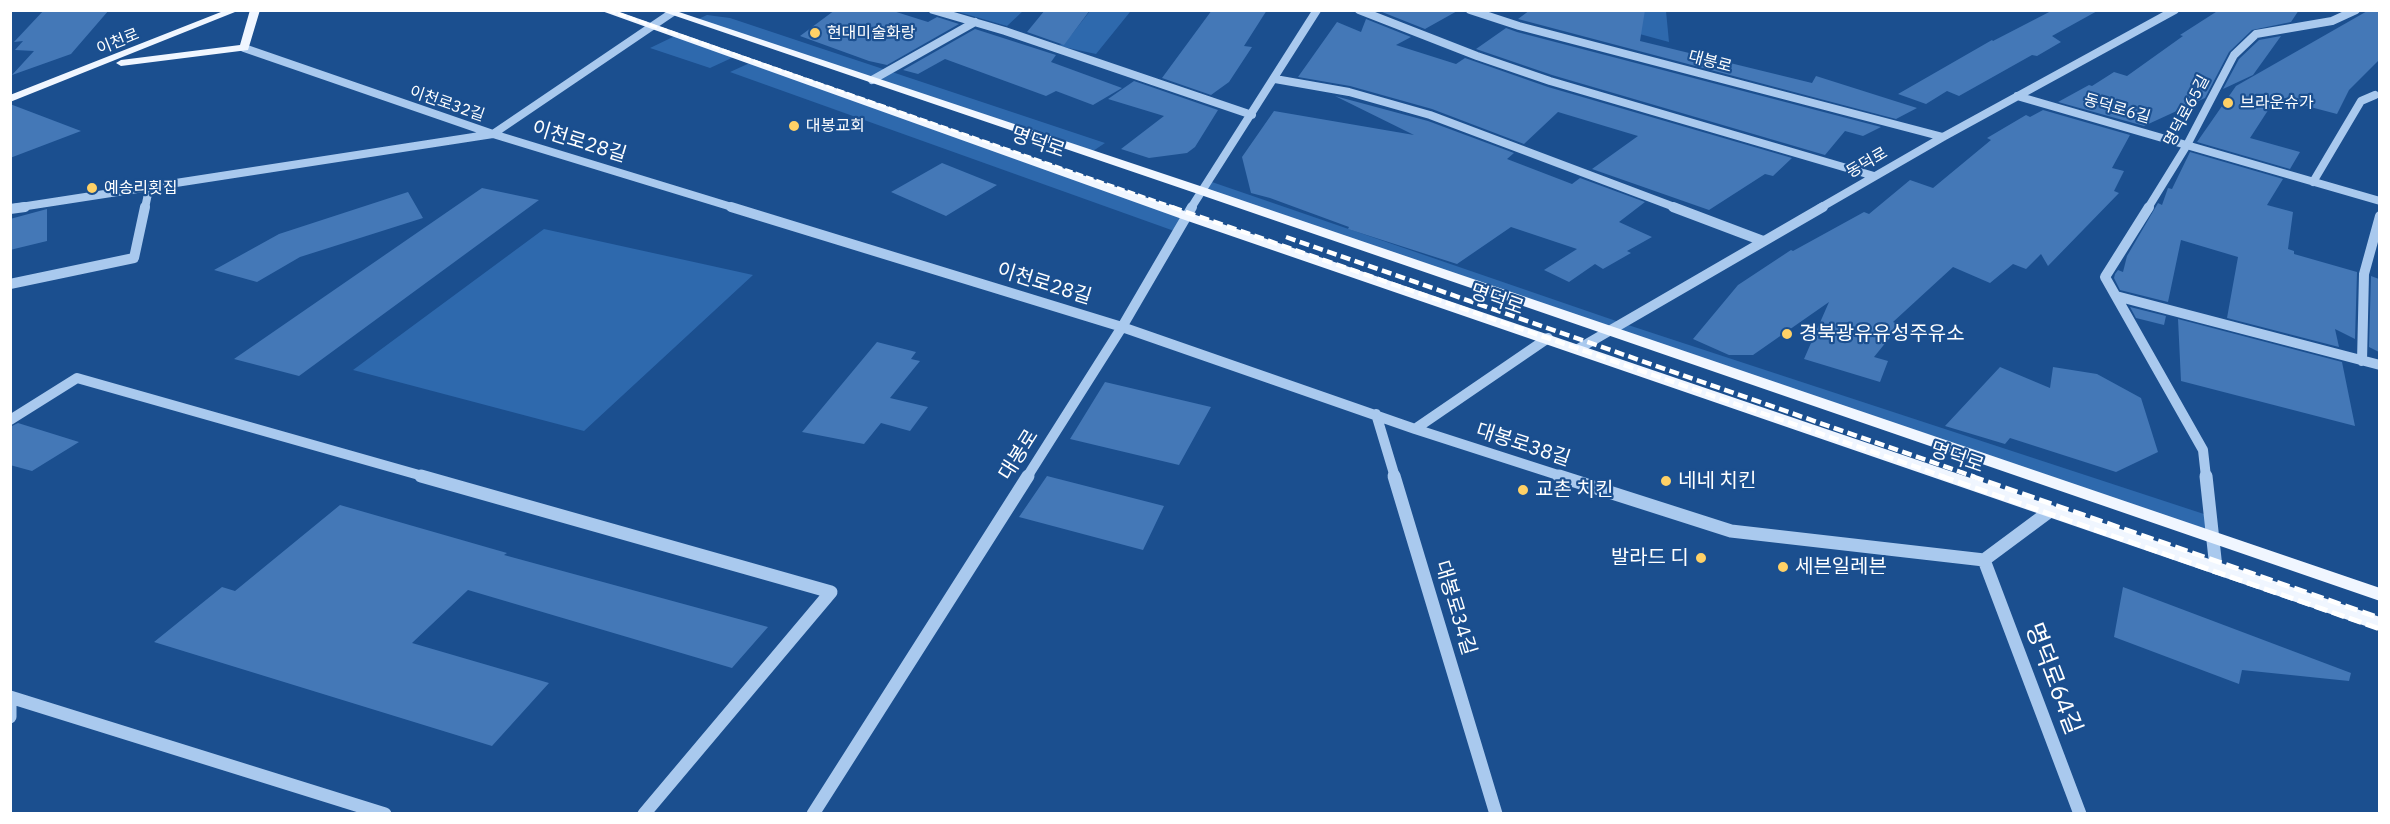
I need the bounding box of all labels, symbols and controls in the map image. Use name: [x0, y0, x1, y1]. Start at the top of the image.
place label: 현대미술화랑: [827, 23, 915, 43]
street label: 이천로: [94, 25, 142, 59]
marker: 현대미술화랑: [808, 26, 822, 40]
street label: 대봉로: [1686, 47, 1734, 77]
street label: 명덕로65길: [2160, 72, 2214, 150]
street label: 이천로32길: [407, 82, 487, 126]
street label: 동덕로6길: [2081, 90, 2153, 128]
place label: 브라운슈가: [2240, 93, 2314, 113]
marker: 브라운슈가: [2221, 96, 2235, 110]
street label: 이천로28길: [529, 116, 629, 168]
place label: 대봉교회: [806, 116, 865, 136]
marker: 대봉교회: [787, 119, 801, 133]
street label: 명덕로: [1008, 123, 1068, 163]
street label: 동덕로: [1843, 144, 1891, 182]
place label: 예송리횟집: [104, 178, 178, 198]
marker: 예송리횟집: [85, 181, 99, 195]
street label: 이천로28길: [994, 258, 1094, 310]
street label: 명덕로: [1467, 280, 1527, 320]
place label: 경북광유유성주유소: [1799, 322, 1965, 346]
marker: 경북광유유성주유소: [1780, 327, 1794, 341]
street label: 대봉로38길: [1473, 419, 1573, 471]
street label: 대봉로: [994, 425, 1044, 485]
street label: 명덕로: [1927, 438, 1987, 478]
place label: 네네 치킨: [1678, 469, 1756, 493]
marker: 네네 치킨: [1659, 474, 1673, 488]
place label: 교촌 치킨: [1535, 478, 1613, 502]
marker: 교촌 치킨: [1516, 483, 1530, 497]
place label: 발라드 디: [1611, 546, 1689, 570]
marker: 발라드 디: [1694, 551, 1708, 565]
place label: 세븐일레븐: [1795, 555, 1887, 579]
street label: 대봉로34길: [1429, 558, 1481, 658]
marker: 세븐일레븐: [1776, 560, 1790, 574]
street label: 명덕로64길: [2019, 619, 2087, 739]

